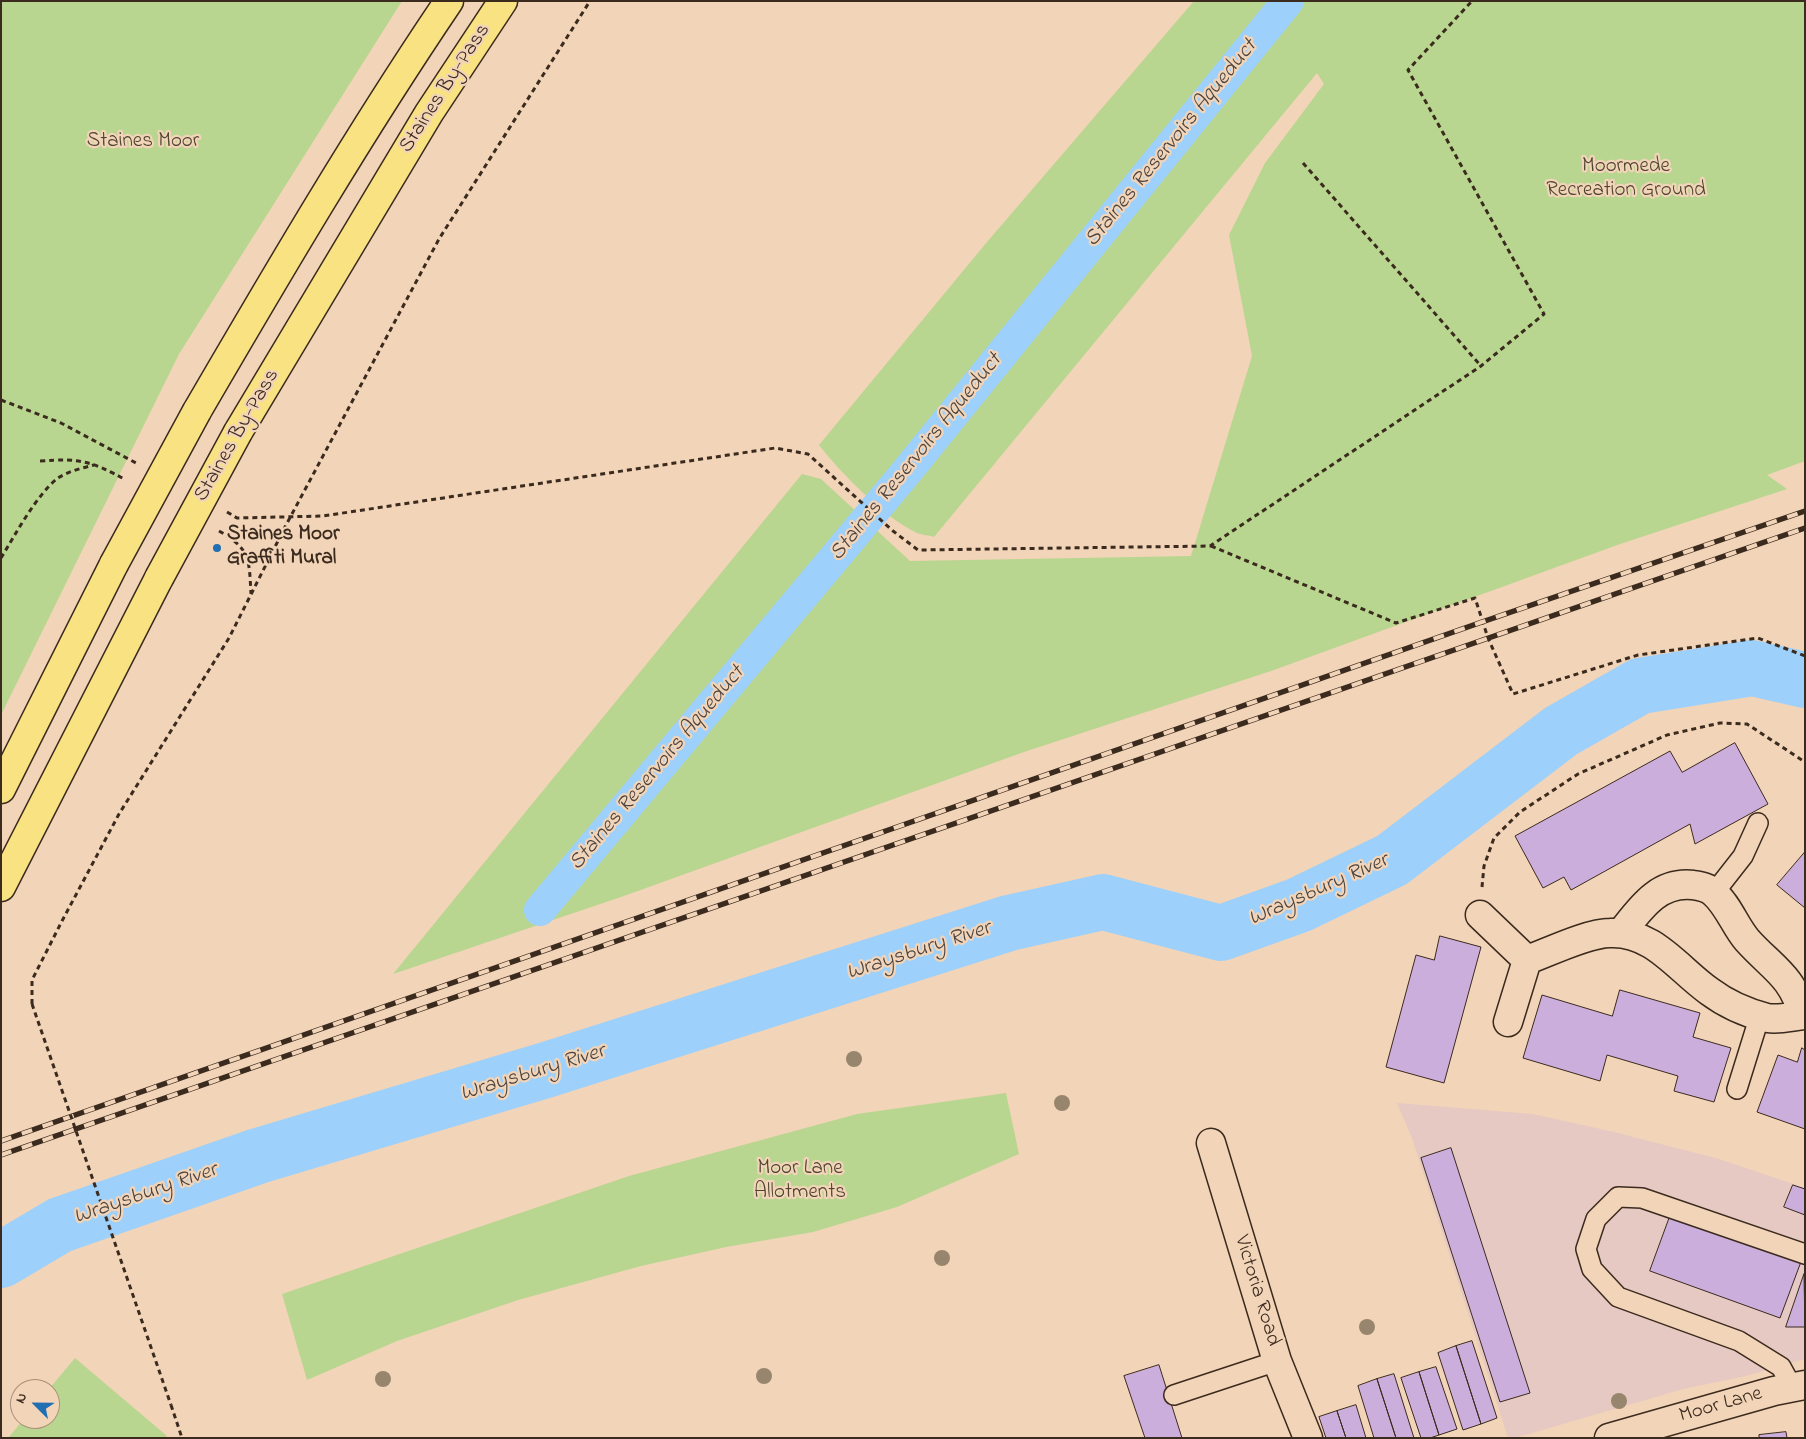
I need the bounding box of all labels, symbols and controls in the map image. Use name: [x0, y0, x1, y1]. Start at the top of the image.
street label: Staines By-Pass: [395, 20, 497, 158]
water label: Staines Reservoirs Aqueduct: [1080, 35, 1264, 253]
park label: Staines Moor: [87, 130, 199, 156]
park label: Moormede Recreation Ground: [1546, 155, 1706, 205]
water label: Staines Reservoirs Aqueduct: [825, 349, 1009, 567]
street label: Staines By-Pass: [190, 365, 286, 507]
place label: Staines Moor Graffiti Mural: [227, 523, 339, 573]
marker: Staines Moor Graffiti Mural: [211, 542, 223, 554]
water label: Staines Reservoirs Aqueduct: [565, 661, 751, 877]
water label: Wraysbury River: [1245, 848, 1393, 934]
water label: Wraysbury River: [844, 916, 994, 988]
water label: Wraysbury River: [458, 1039, 608, 1109]
park label: Moor Lane Allotments: [754, 1157, 846, 1207]
water label: Wraysbury River: [71, 1158, 221, 1232]
street label: Victoria Road: [1227, 1233, 1285, 1349]
north arrow: [10, 1379, 60, 1429]
street label: Moor Lane: [1677, 1382, 1765, 1430]
text: N: [10, 1390, 33, 1407]

